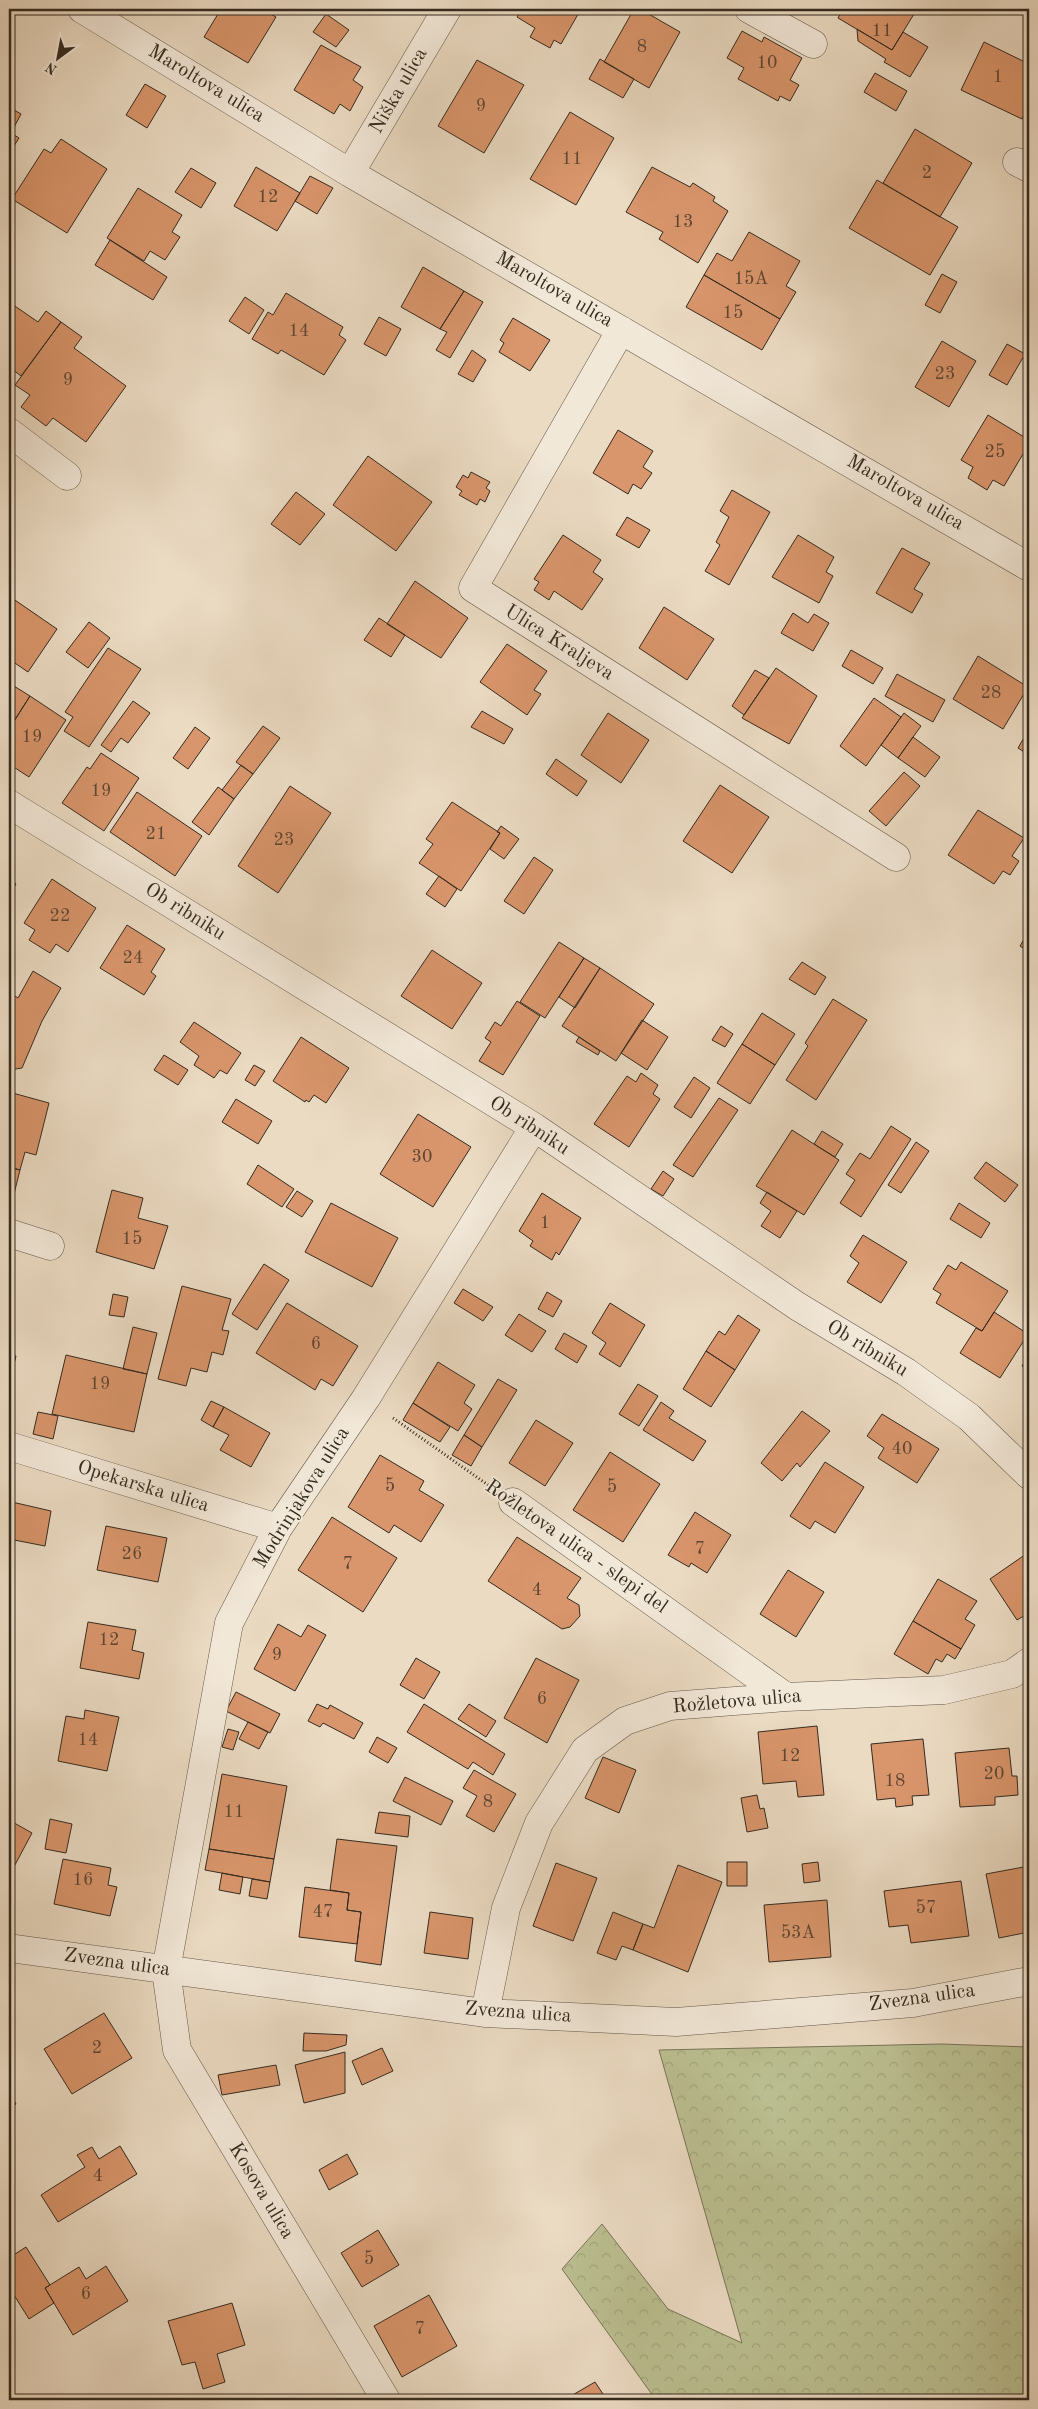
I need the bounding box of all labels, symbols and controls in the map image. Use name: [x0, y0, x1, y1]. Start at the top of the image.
house number: 11: [872, 22, 892, 40]
north arrow: [32, 32, 82, 82]
house number: 8: [637, 38, 647, 56]
street label: Maroltova ulica: [144, 41, 268, 127]
street label: Niška ulica: [366, 45, 432, 137]
house number: 10: [757, 54, 777, 72]
text: N: [43, 59, 60, 77]
house number: 1: [993, 68, 1003, 86]
house number: 9: [476, 97, 486, 115]
house number: 11: [562, 150, 582, 168]
house number: 2: [922, 164, 932, 182]
house number: 12: [258, 188, 278, 206]
house number: 13: [673, 213, 693, 231]
street label: Maroltova ulica: [492, 248, 616, 332]
house number: 15A: [734, 270, 769, 288]
house number: 15: [723, 304, 743, 322]
house number: 14: [289, 322, 309, 340]
house number: 23: [935, 365, 955, 383]
house number: 9: [63, 371, 73, 389]
house number: 25: [985, 443, 1005, 461]
street label: Maroltova ulica: [843, 451, 967, 535]
street label: Ulica Kraljeva: [501, 601, 617, 685]
house number: 28: [981, 684, 1001, 702]
house number: 19: [22, 728, 42, 746]
house number: 19: [91, 782, 111, 800]
house number: 21: [146, 825, 166, 843]
house number: 23: [274, 831, 294, 849]
street label: Ob ribniku: [141, 879, 229, 945]
house number: 22: [50, 907, 70, 925]
house number: 24: [123, 949, 143, 967]
street label: Ob ribniku: [485, 1093, 573, 1159]
house number: 30: [412, 1148, 432, 1166]
house number: 1: [540, 1214, 550, 1232]
house number: 15: [122, 1230, 142, 1248]
street label: Ob ribniku: [823, 1317, 911, 1381]
house number: 6: [311, 1335, 321, 1353]
house number: 19: [90, 1375, 110, 1393]
street label: Modrinjakova ulica: [250, 1424, 354, 1572]
house number: 40: [892, 1440, 912, 1458]
street label: Opekarska ulica: [75, 1457, 211, 1517]
street label: Rožletova ulica - slepi del: [481, 1476, 671, 1618]
house number: 5: [385, 1477, 395, 1495]
house number: 5: [607, 1478, 617, 1496]
house number: 7: [695, 1540, 705, 1558]
house number: 26: [122, 1545, 142, 1563]
house number: 7: [343, 1555, 353, 1573]
house number: 4: [532, 1581, 542, 1599]
house number: 12: [99, 1631, 119, 1649]
house number: 9: [272, 1646, 282, 1664]
street label: Rožletova ulica: [672, 1686, 802, 1718]
house number: 6: [537, 1690, 547, 1708]
house number: 14: [78, 1731, 98, 1749]
house number: 12: [780, 1747, 800, 1765]
house number: 20: [984, 1765, 1004, 1783]
house number: 18: [885, 1772, 905, 1790]
house number: 8: [483, 1793, 493, 1811]
house number: 11: [224, 1803, 244, 1821]
house number: 16: [73, 1871, 93, 1889]
house number: 57: [916, 1899, 936, 1917]
house number: 47: [313, 1903, 333, 1921]
house number: 53A: [781, 1924, 816, 1942]
street label: Zvezna ulica: [63, 1946, 172, 1980]
street label: Zvezna ulica: [868, 1981, 977, 2015]
street label: Zvezna ulica: [464, 1999, 572, 2027]
house number: 2: [92, 2039, 102, 2057]
street label: Kosova ulica: [225, 2139, 298, 2243]
house number: 4: [93, 2167, 103, 2185]
house number: 5: [364, 2250, 374, 2268]
house number: 6: [81, 2285, 91, 2303]
house number: 7: [415, 2320, 425, 2338]

